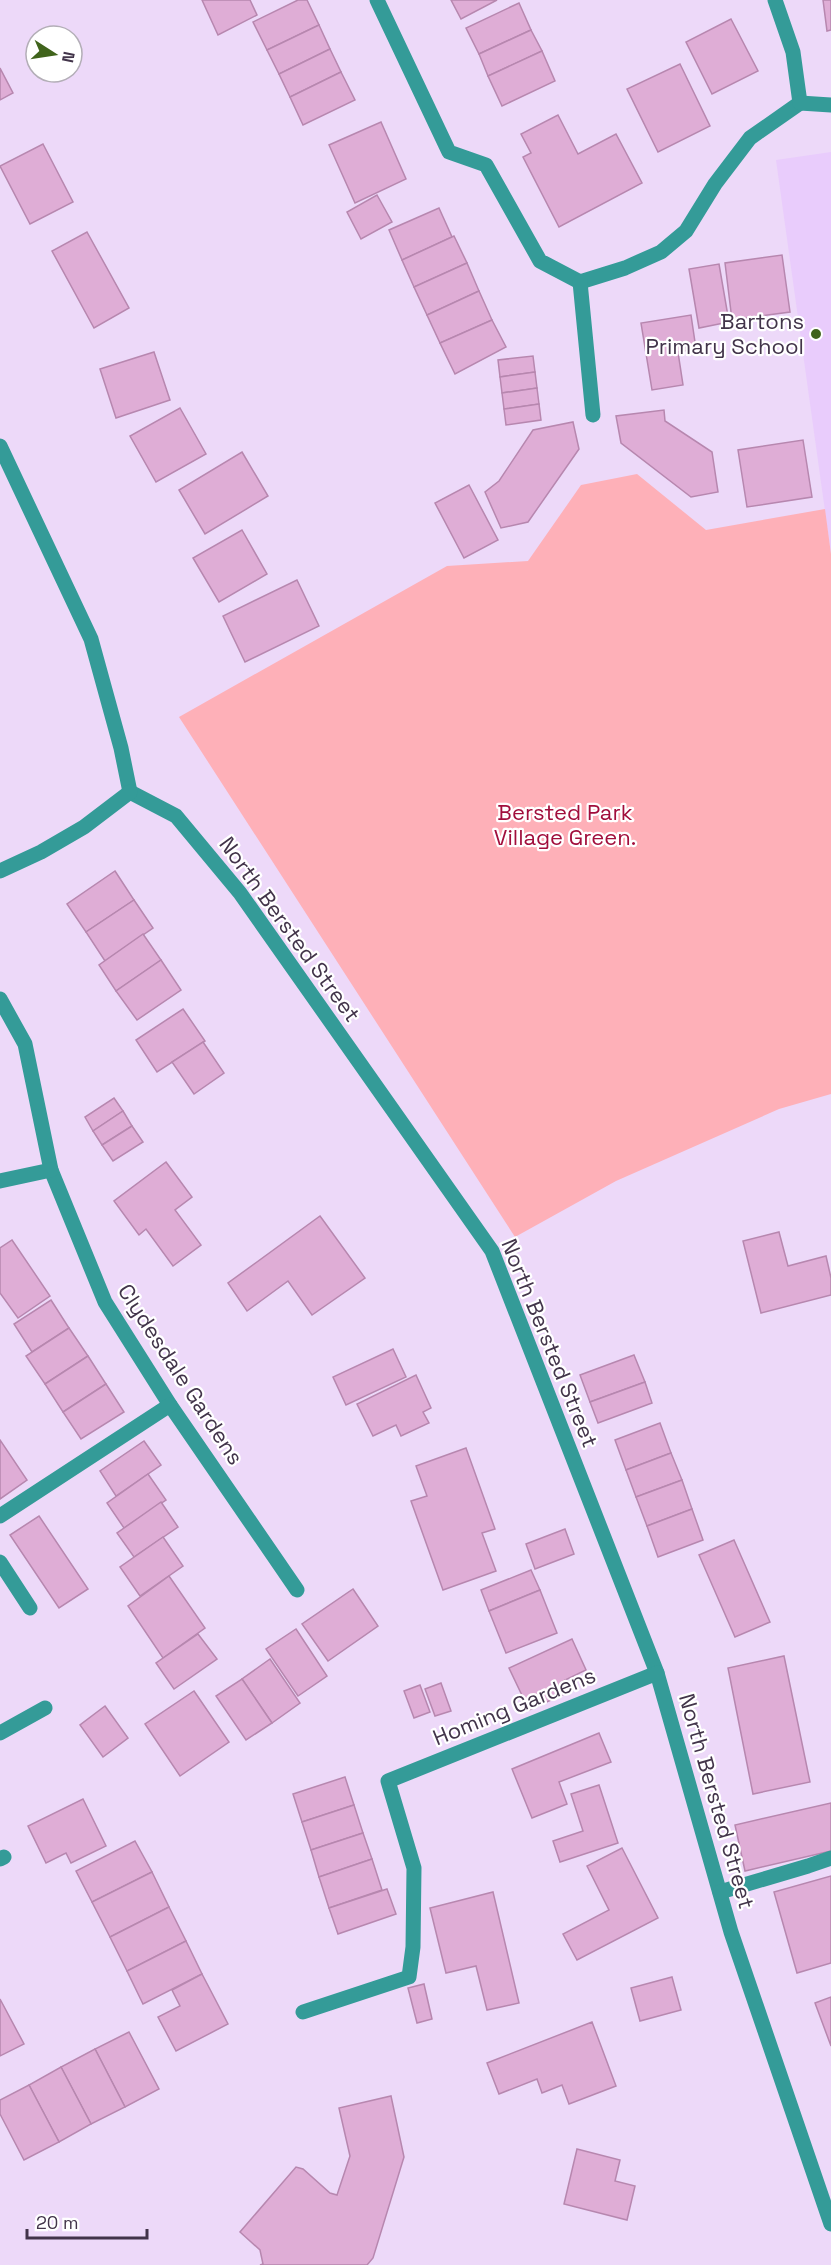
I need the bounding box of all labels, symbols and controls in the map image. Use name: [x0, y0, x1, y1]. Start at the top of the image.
north arrow: [24, 24, 84, 84]
text: N: [57, 50, 80, 64]
place label: Bartons Primary School: [645, 307, 804, 360]
marker: Bartons Primary School: [809, 327, 823, 341]
park label: Bersted Park Village Green.: [494, 798, 636, 851]
street label: North Bersted Street: [213, 831, 367, 1027]
street label: North Bersted Street: [495, 1235, 605, 1451]
street label: Clydesdale Gardens: [112, 1278, 250, 1470]
street label: Homing Gardens: [429, 1661, 599, 1751]
street label: North Bersted Street: [673, 1690, 761, 1912]
scale bar: [27, 2202, 147, 2240]
text: 20 m: [36, 2211, 79, 2234]

